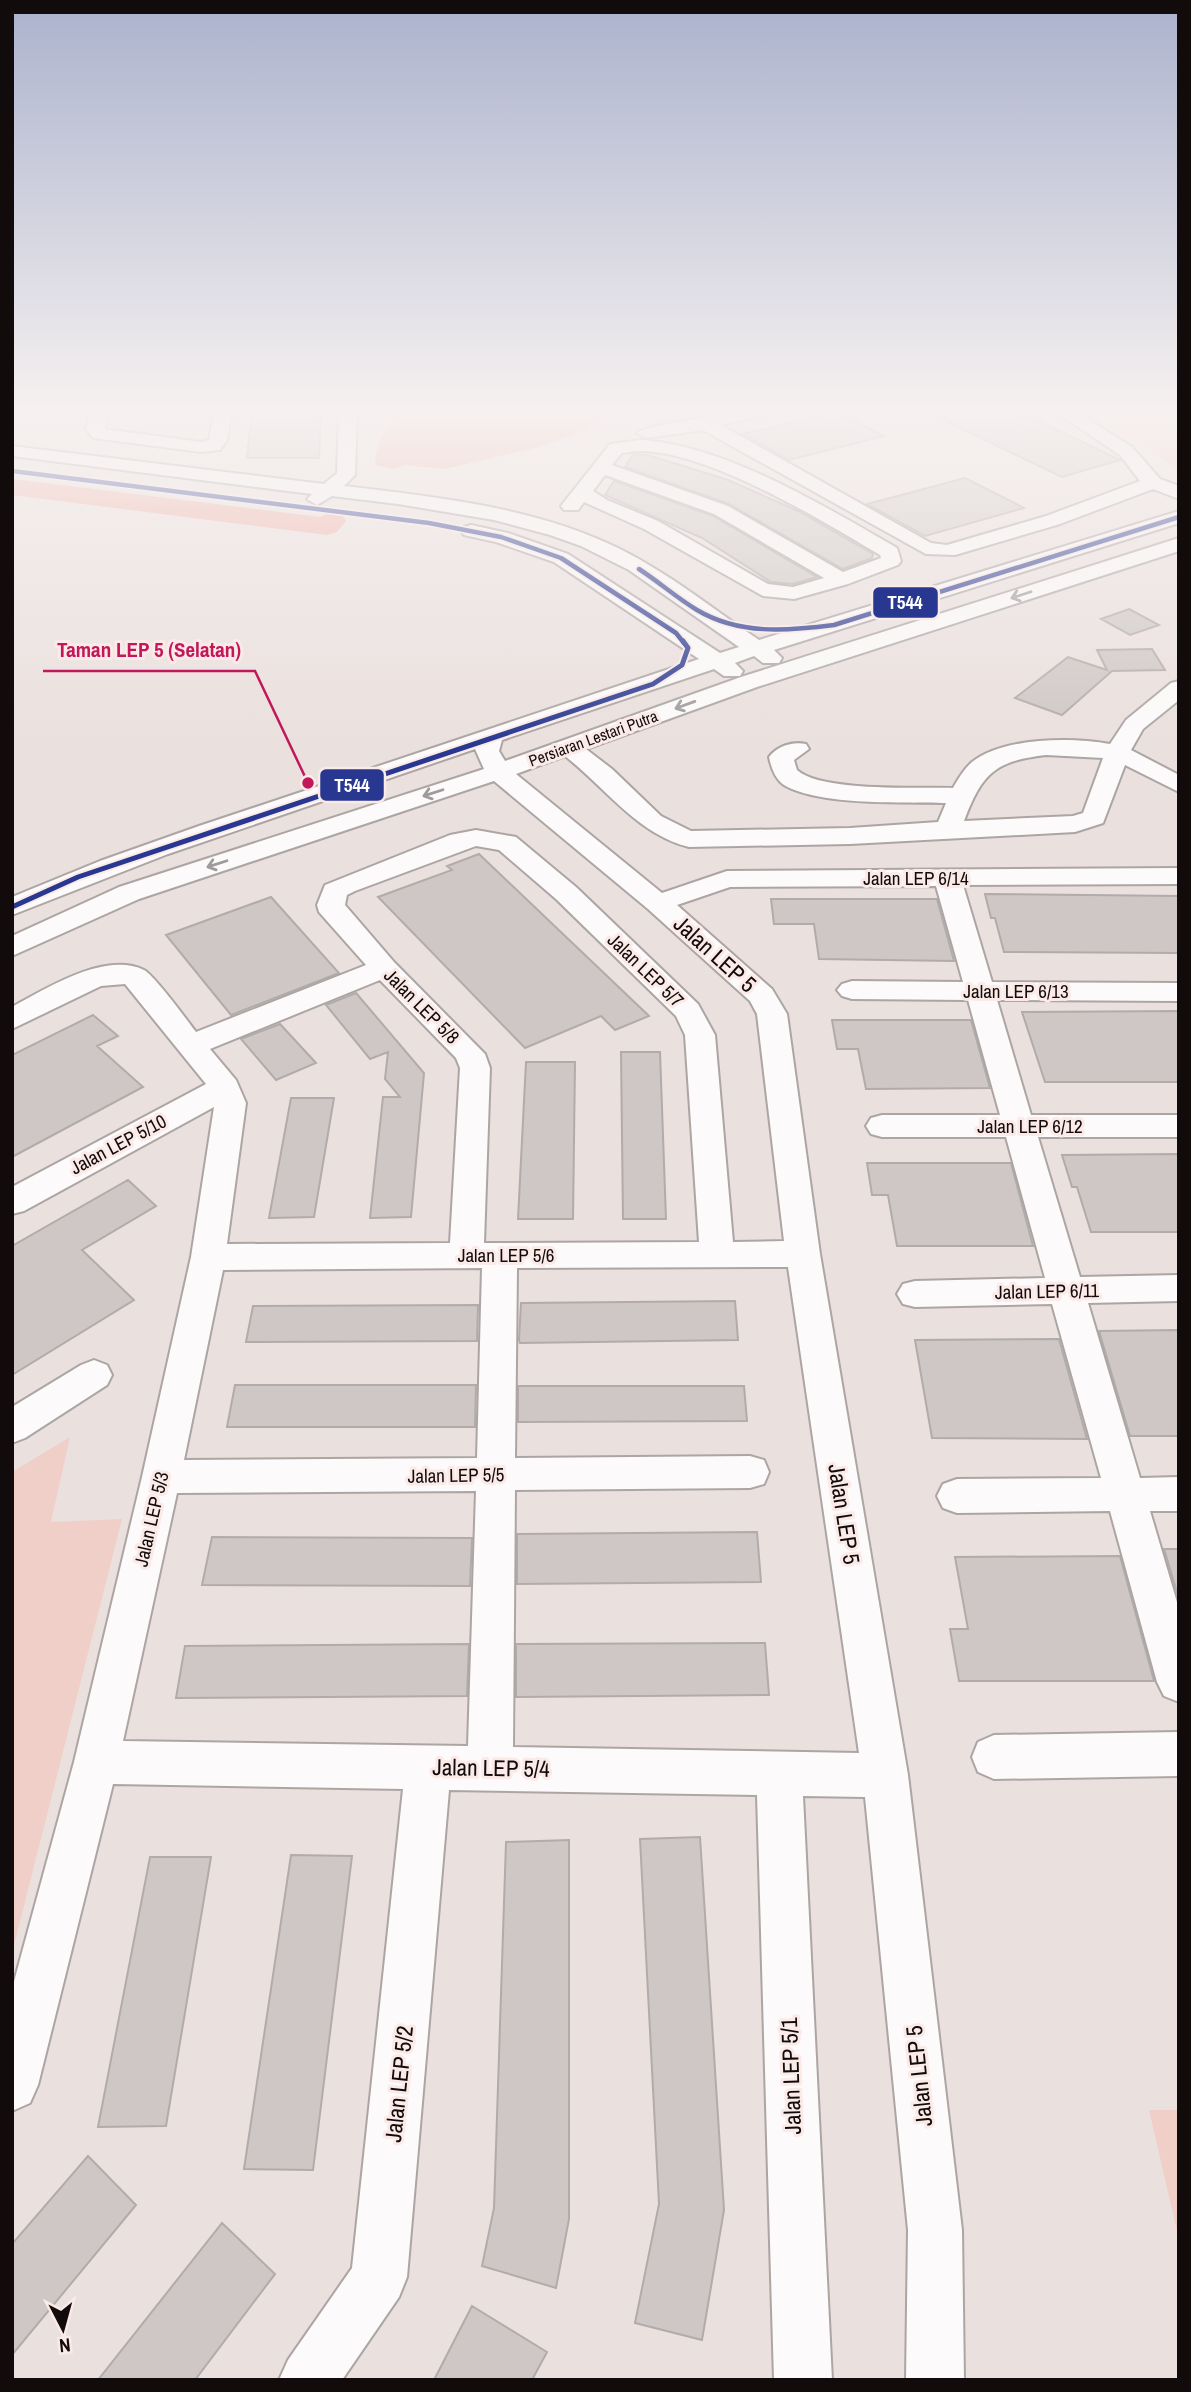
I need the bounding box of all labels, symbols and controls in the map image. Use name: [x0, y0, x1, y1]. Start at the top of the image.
line badge: T544: [872, 586, 939, 619]
text: T544: [887, 589, 923, 615]
one-way arrow: [1010, 590, 1032, 602]
callout: Taman LEP 5 (Selatan): [43, 629, 255, 671]
text: Taman LEP 5 (Selatan): [57, 635, 241, 664]
one-way arrow: [674, 700, 696, 712]
street label: Persiaran Lestari Putra: [526, 704, 661, 772]
line badge: T544: [319, 768, 385, 802]
text: T544: [334, 772, 370, 798]
one-way arrow: [422, 787, 444, 800]
one-way arrow: [206, 859, 228, 871]
street label: Jalan LEP 6/14: [863, 865, 969, 891]
street label: Jalan LEP 5: [667, 908, 763, 999]
street label: Jalan LEP 5/7: [602, 927, 690, 1013]
street label: Jalan LEP 5/8: [379, 963, 465, 1049]
street label: Jalan LEP 6/13: [963, 978, 1069, 1004]
street label: Jalan LEP 5/10: [65, 1108, 171, 1180]
street label: Jalan LEP 6/12: [977, 1113, 1083, 1139]
street label: Jalan LEP 5/6: [458, 1242, 554, 1268]
street label: Jalan LEP 6/11: [995, 1277, 1100, 1305]
street label: Jalan LEP 5/5: [407, 1461, 505, 1489]
street label: Jalan LEP 5: [821, 1461, 868, 1566]
street label: Jalan LEP 5/3: [127, 1469, 175, 1569]
street label: Jalan LEP 5/4: [432, 1751, 550, 1784]
street label: Jalan LEP 5/1: [773, 2016, 808, 2135]
street label: Jalan LEP 5/2: [377, 2024, 420, 2144]
street label: Jalan LEP 5: [898, 2024, 939, 2128]
north arrow: [28, 2294, 98, 2364]
text: N: [58, 2332, 72, 2359]

